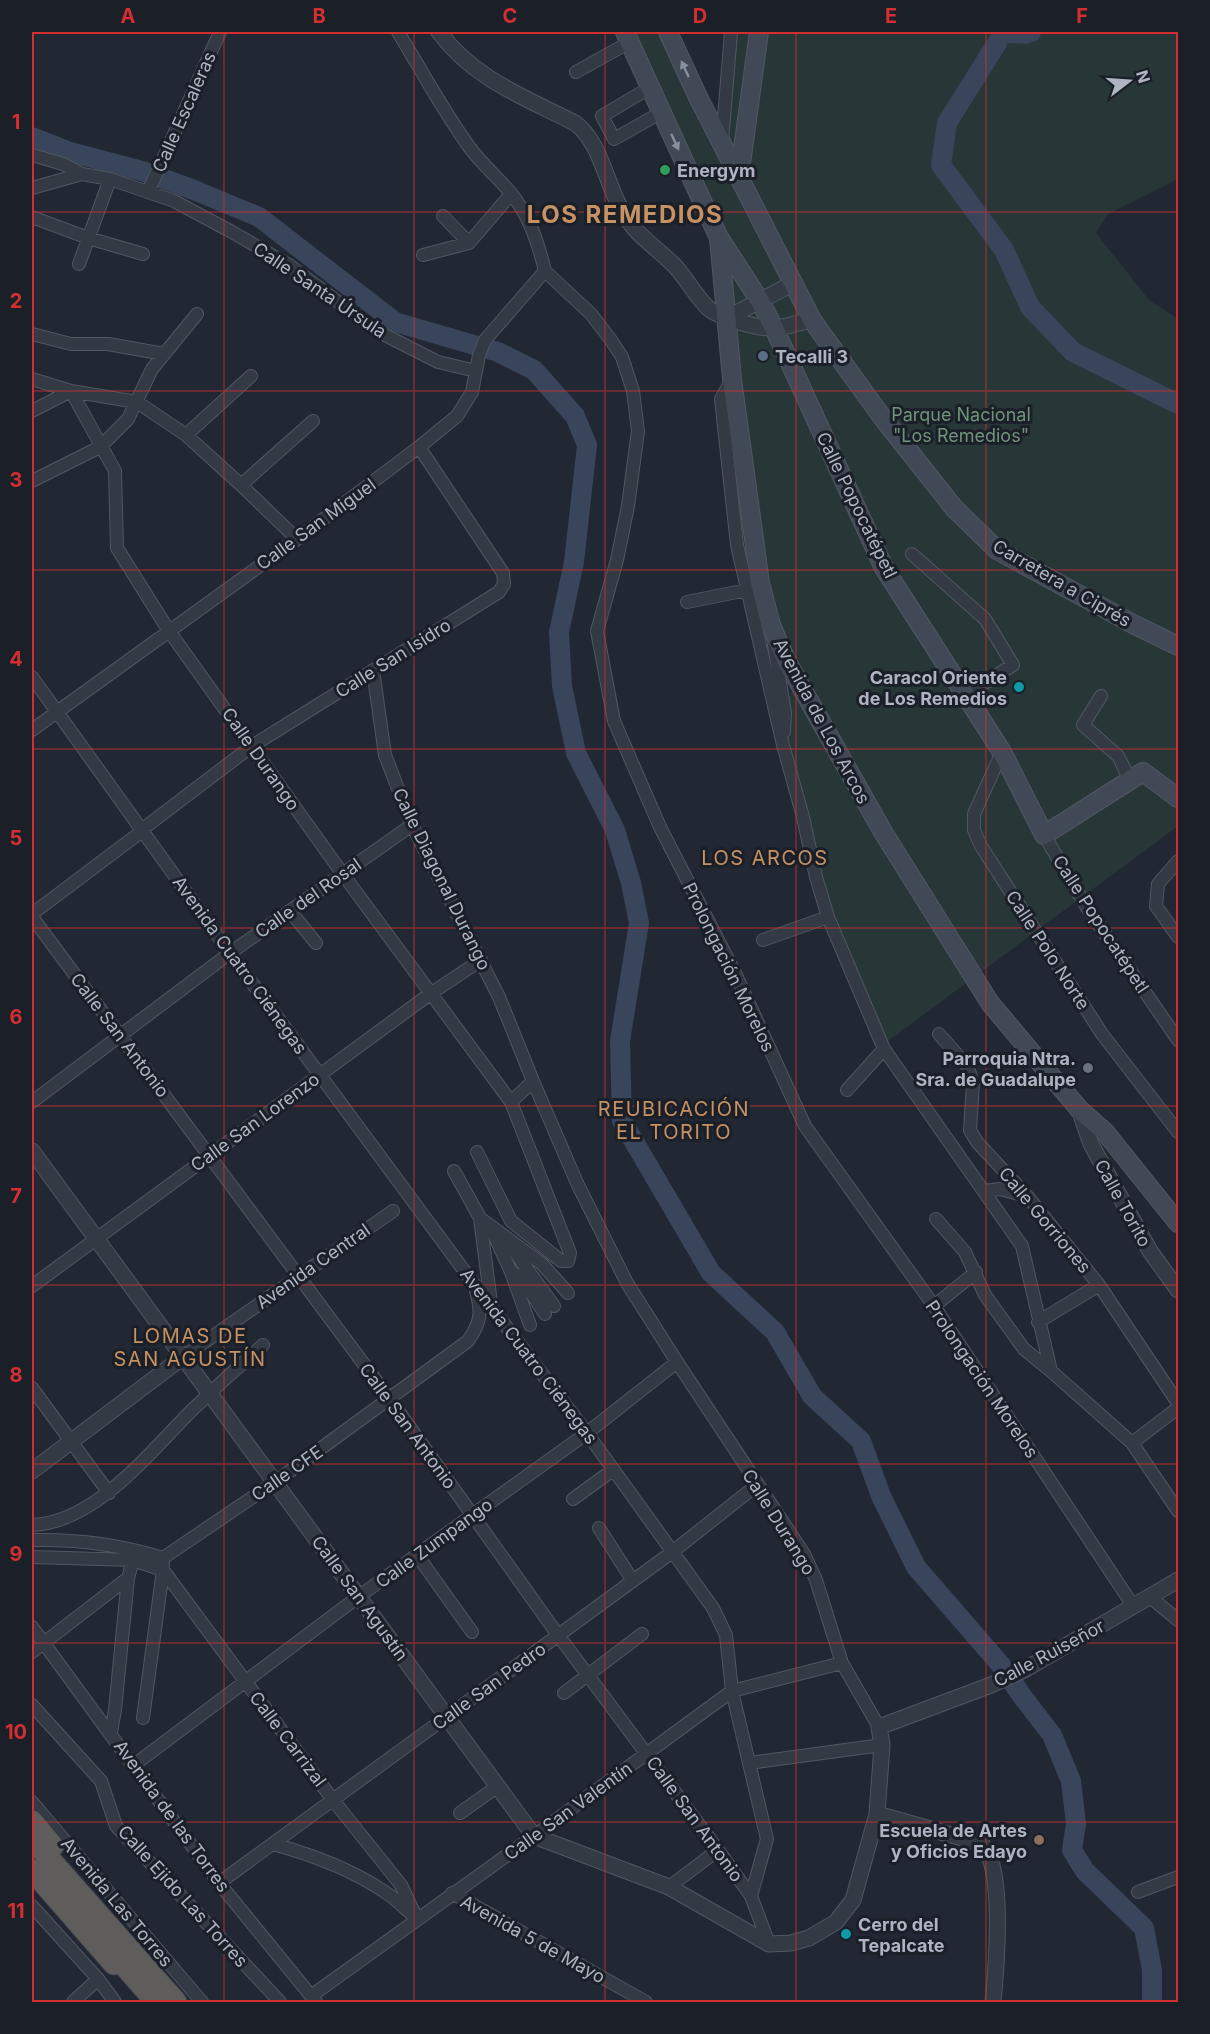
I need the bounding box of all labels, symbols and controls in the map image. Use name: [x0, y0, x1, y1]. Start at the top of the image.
text: A: [121, 4, 136, 28]
text: B: [312, 4, 326, 28]
text: C: [503, 4, 517, 28]
text: D: [693, 4, 707, 28]
text: E: [885, 4, 897, 28]
text: F: [1076, 4, 1088, 28]
street label: Calle Escaleras: [148, 49, 220, 175]
north arrow: [1099, 51, 1159, 111]
one-way arrow: [680, 60, 690, 78]
text: N: [1132, 68, 1155, 85]
text: 1: [12, 110, 20, 134]
one-way arrow: [670, 134, 680, 152]
place label: Energym: [677, 160, 755, 181]
marker: Energym: [658, 163, 672, 177]
district label: LOS REMEDIOS: [527, 200, 723, 229]
street label: Calle Santa Úrsula: [250, 237, 391, 342]
text: 2: [10, 289, 22, 313]
place label: Tecalli 3: [775, 346, 848, 367]
marker: Tecalli 3: [756, 349, 770, 363]
park label: Parque Nacional "Los Remedios": [891, 404, 1031, 446]
street label: Calle Popocatépetl: [812, 428, 902, 582]
text: 3: [10, 468, 22, 492]
street label: Calle San Miguel: [252, 474, 380, 574]
street label: Carretera a Ciprés: [989, 535, 1135, 631]
street label: Calle San Isidro: [332, 614, 454, 702]
street label: Avenida de Los Arcos: [769, 635, 875, 807]
text: 4: [9, 647, 23, 671]
place label: Caracol Oriente de Los Remedios: [858, 667, 1007, 709]
marker: Caracol Oriente de Los Remedios: [1012, 680, 1026, 694]
street label: Calle Durango: [218, 704, 304, 814]
street label: Calle Diagonal Durango: [389, 785, 495, 973]
text: 5: [10, 826, 22, 850]
district label: LOS ARCOS: [701, 846, 829, 870]
street label: Calle Popocatépetl: [1049, 851, 1153, 997]
street label: Calle del Rosal: [251, 854, 365, 942]
street label: Avenida Cuatro Ciénegas: [168, 872, 312, 1058]
street label: Prolongación Morelos: [679, 879, 779, 1055]
street label: Calle Polo Norte: [1002, 887, 1094, 1013]
street label: Calle San Antonio: [66, 969, 174, 1101]
text: 6: [10, 1005, 23, 1029]
place label: Parroquia Ntra. Sra. de Guadalupe: [916, 1048, 1076, 1090]
marker: Parroquia Ntra. Sra. de Guadalupe: [1081, 1061, 1095, 1075]
street label: Calle San Lorenzo: [187, 1068, 323, 1176]
district label: REUBICACIÓN EL TORITO: [598, 1096, 750, 1144]
street label: Calle Torito: [1090, 1156, 1156, 1250]
street label: Calle Gorriones: [995, 1163, 1095, 1277]
text: 7: [10, 1184, 22, 1208]
street label: Avenida Central: [252, 1219, 374, 1313]
street label: Avenida Cuatro Ciénegas: [456, 1264, 602, 1448]
street label: Prolongación Morelos: [921, 1296, 1043, 1462]
district label: LOMAS DE SAN AGUSTÍN: [114, 1324, 266, 1371]
street label: Calle San Antonio: [355, 1359, 461, 1493]
text: 8: [9, 1363, 23, 1387]
street label: Calle CFE: [247, 1441, 327, 1505]
street label: Calle Durango: [738, 1465, 820, 1579]
street label: Calle Zumpango: [372, 1494, 496, 1592]
street label: Calle San Agustín: [308, 1531, 412, 1665]
text: 9: [10, 1542, 23, 1566]
street label: Calle Ruiseñor: [990, 1615, 1108, 1691]
street label: Calle San Pedro: [428, 1638, 550, 1734]
street label: Calle Carrizal: [245, 1687, 331, 1791]
text: 10: [5, 1720, 27, 1744]
street label: Avenida de las Torres: [110, 1736, 234, 1896]
street label: Calle San Antonio: [642, 1752, 748, 1886]
street label: Calle San Valentín: [500, 1758, 636, 1864]
place label: Escuela de Artes y Oficios Edayo: [879, 1820, 1027, 1862]
street label: Calle Ejido Las Torres: [114, 1821, 252, 1971]
street label: Avenida Las Torres: [57, 1833, 177, 1971]
marker: Escuela de Artes y Oficios Edayo: [1032, 1833, 1046, 1847]
street label: Avenida 5 de Mayo: [457, 1891, 609, 1987]
text: 11: [7, 1899, 25, 1923]
place label: Cerro del Tepalcate: [858, 1914, 945, 1956]
marker: Cerro del Tepalcate: [839, 1927, 853, 1941]

